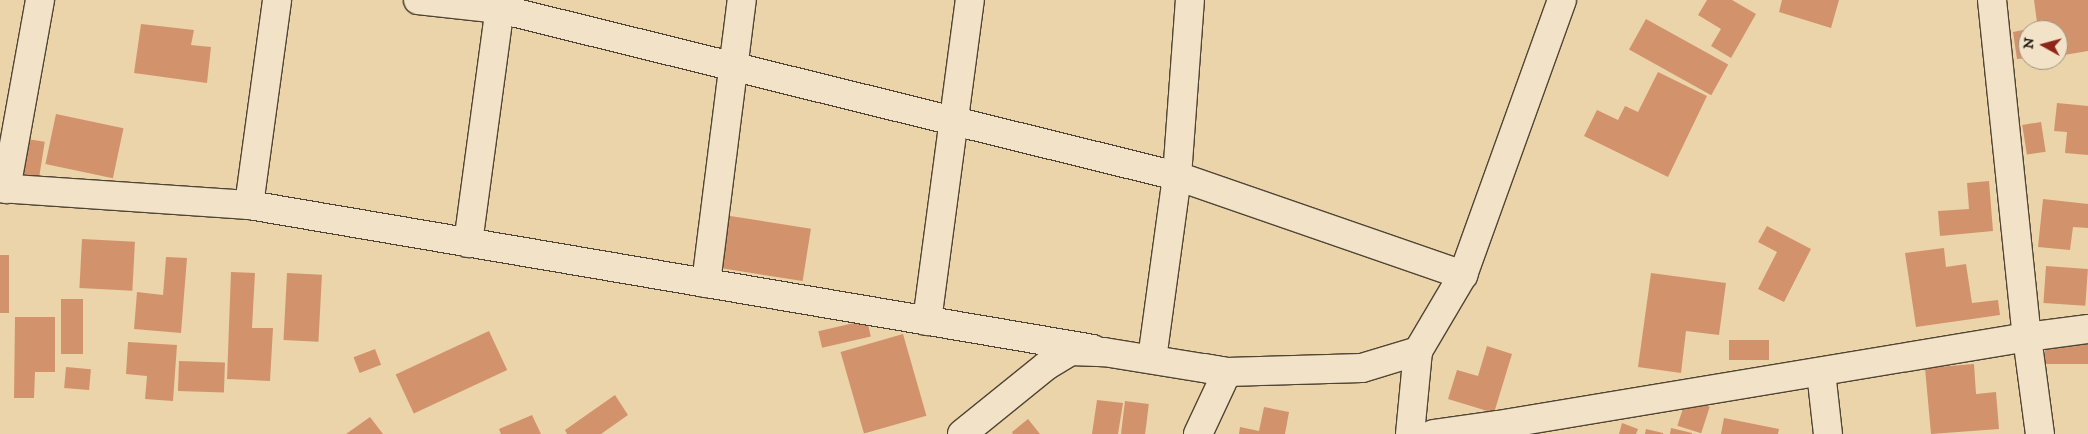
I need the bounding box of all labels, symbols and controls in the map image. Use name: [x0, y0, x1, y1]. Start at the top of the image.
north arrow: [2018, 20, 2068, 70]
text: N: [2019, 36, 2039, 50]

